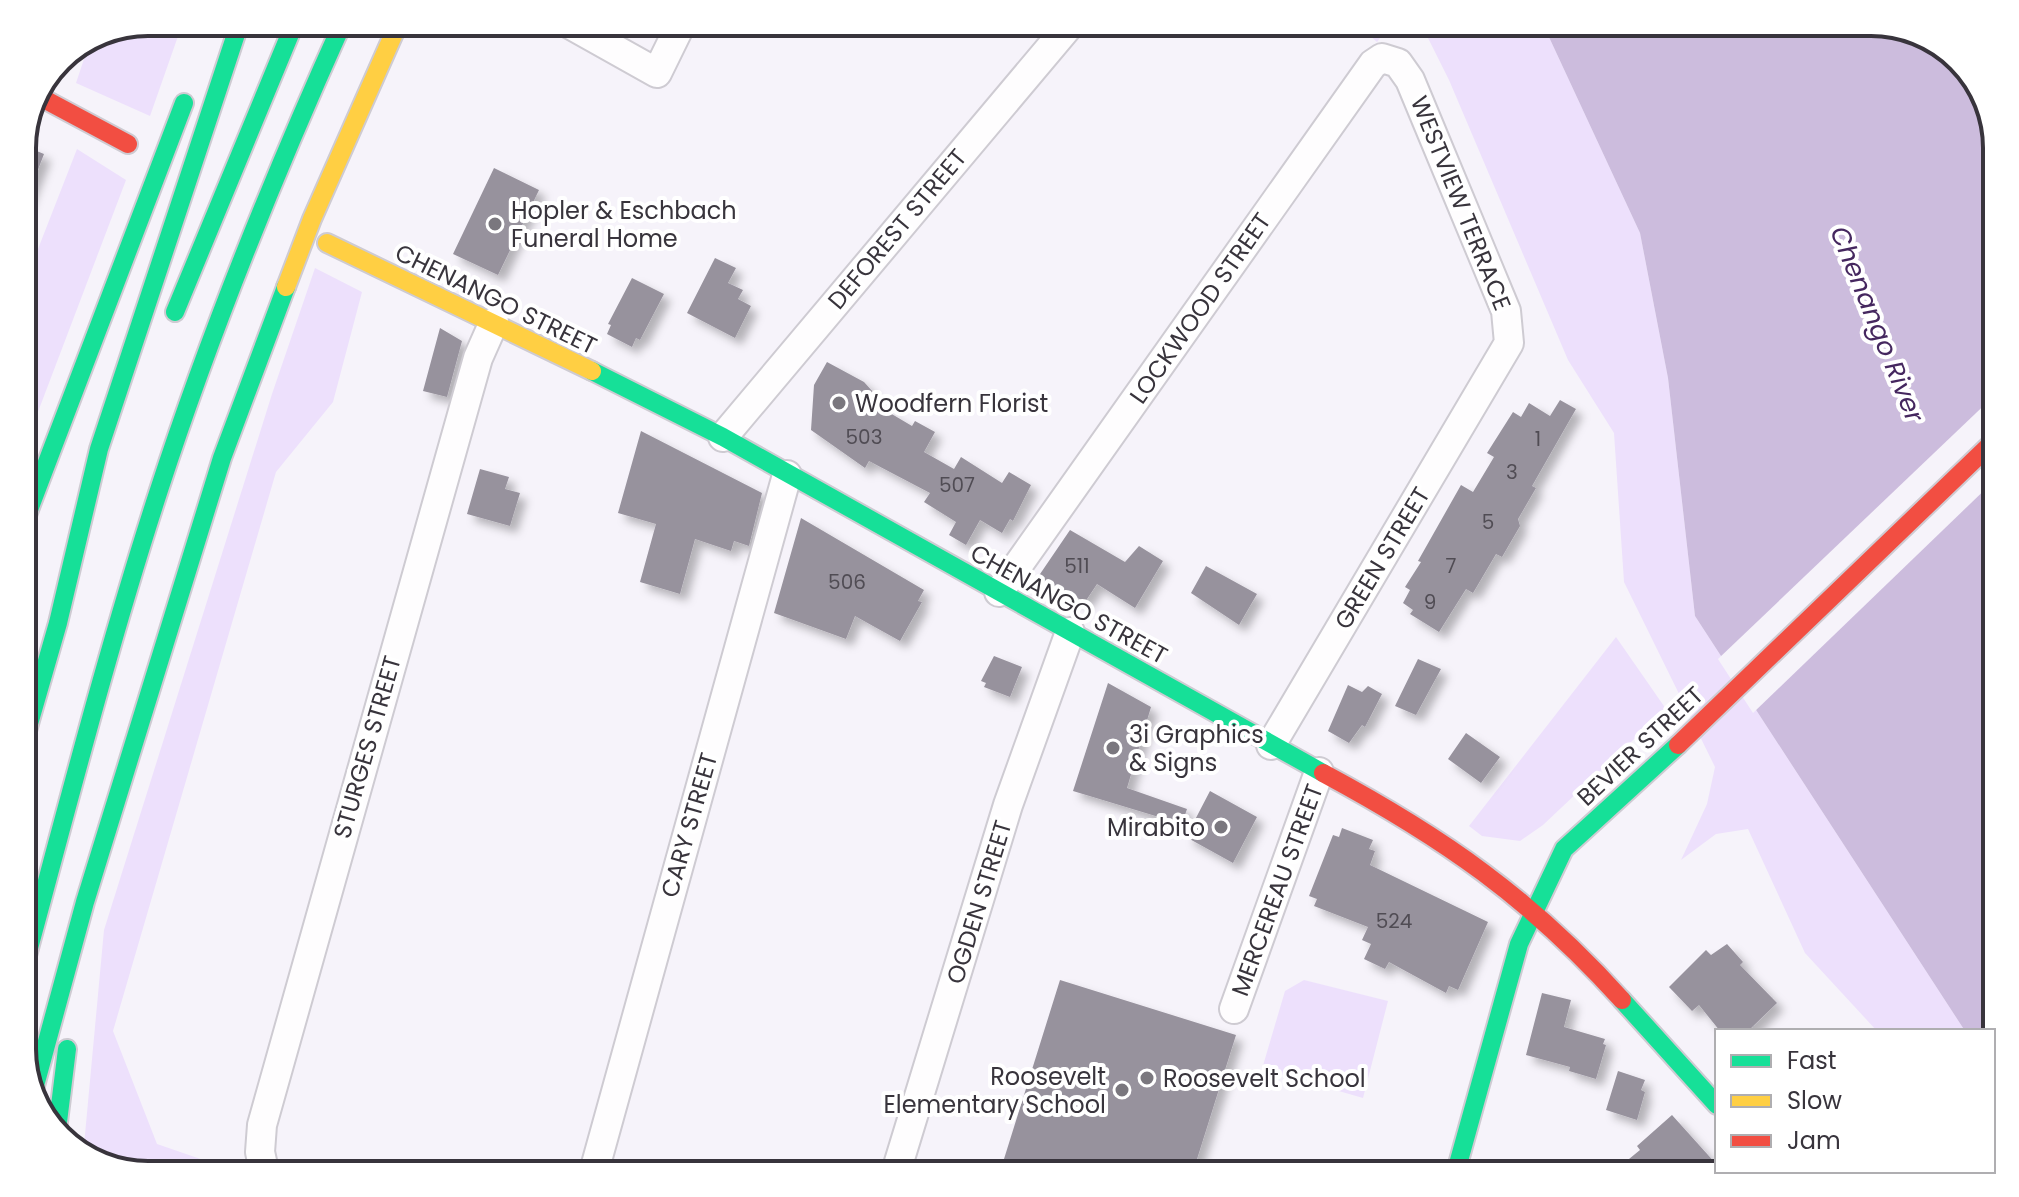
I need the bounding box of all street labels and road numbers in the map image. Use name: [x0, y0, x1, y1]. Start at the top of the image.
street label: WESTVIEW TERRACE: [1403, 91, 1519, 315]
street label: DEFOREST STREET: [820, 142, 974, 316]
street label: LOCKWOOD STREET: [1122, 206, 1278, 410]
street label: CHENANGO STREET: [390, 236, 602, 362]
street label: GREEN STREET: [1327, 481, 1437, 635]
street label: CHENANGO STREET: [965, 536, 1173, 672]
street label: STURGES STREET: [325, 652, 409, 842]
street label: BEVIER STREET: [1570, 679, 1710, 813]
street label: CARY STREET: [653, 749, 725, 901]
street label: MERCEREAU STREET: [1223, 779, 1331, 1001]
street label: OGDEN STREET: [938, 816, 1020, 988]

